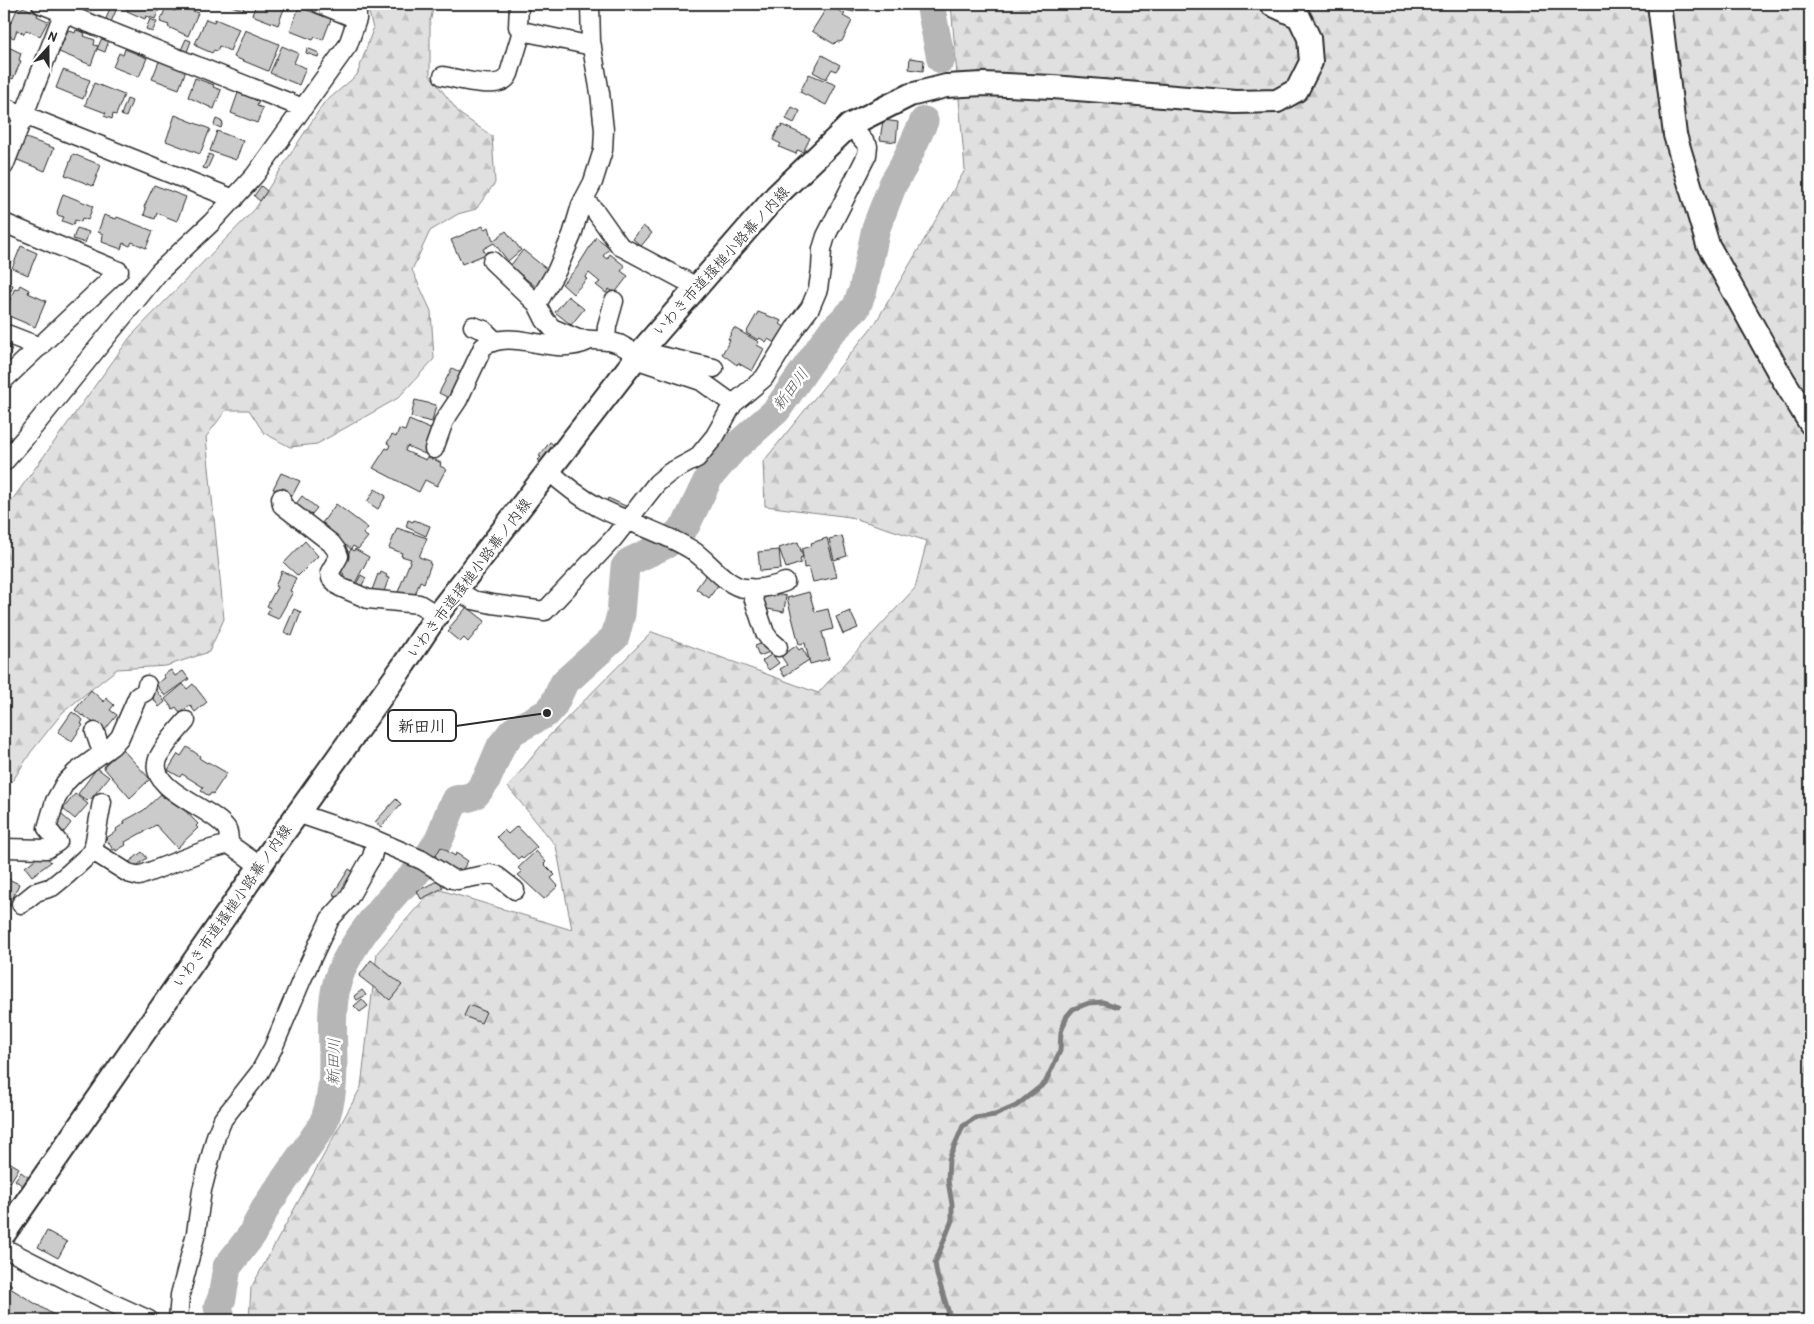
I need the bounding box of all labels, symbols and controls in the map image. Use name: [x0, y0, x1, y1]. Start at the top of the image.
north arrow: [22, 22, 72, 72]
text: N: [46, 25, 60, 46]
street label: いわき市道搔槌小路幕ノ内線: [648, 181, 794, 340]
water label: 新田川: [767, 363, 813, 415]
street label: いわき市道搔槌小路幕ノ内線: [402, 494, 536, 662]
callout: 新田川: [388, 710, 456, 741]
text: 新田川: [398, 715, 446, 737]
street label: いわき市道搔槌小路幕ノ内線: [167, 820, 296, 992]
water label: 新田川: [322, 1038, 344, 1086]

